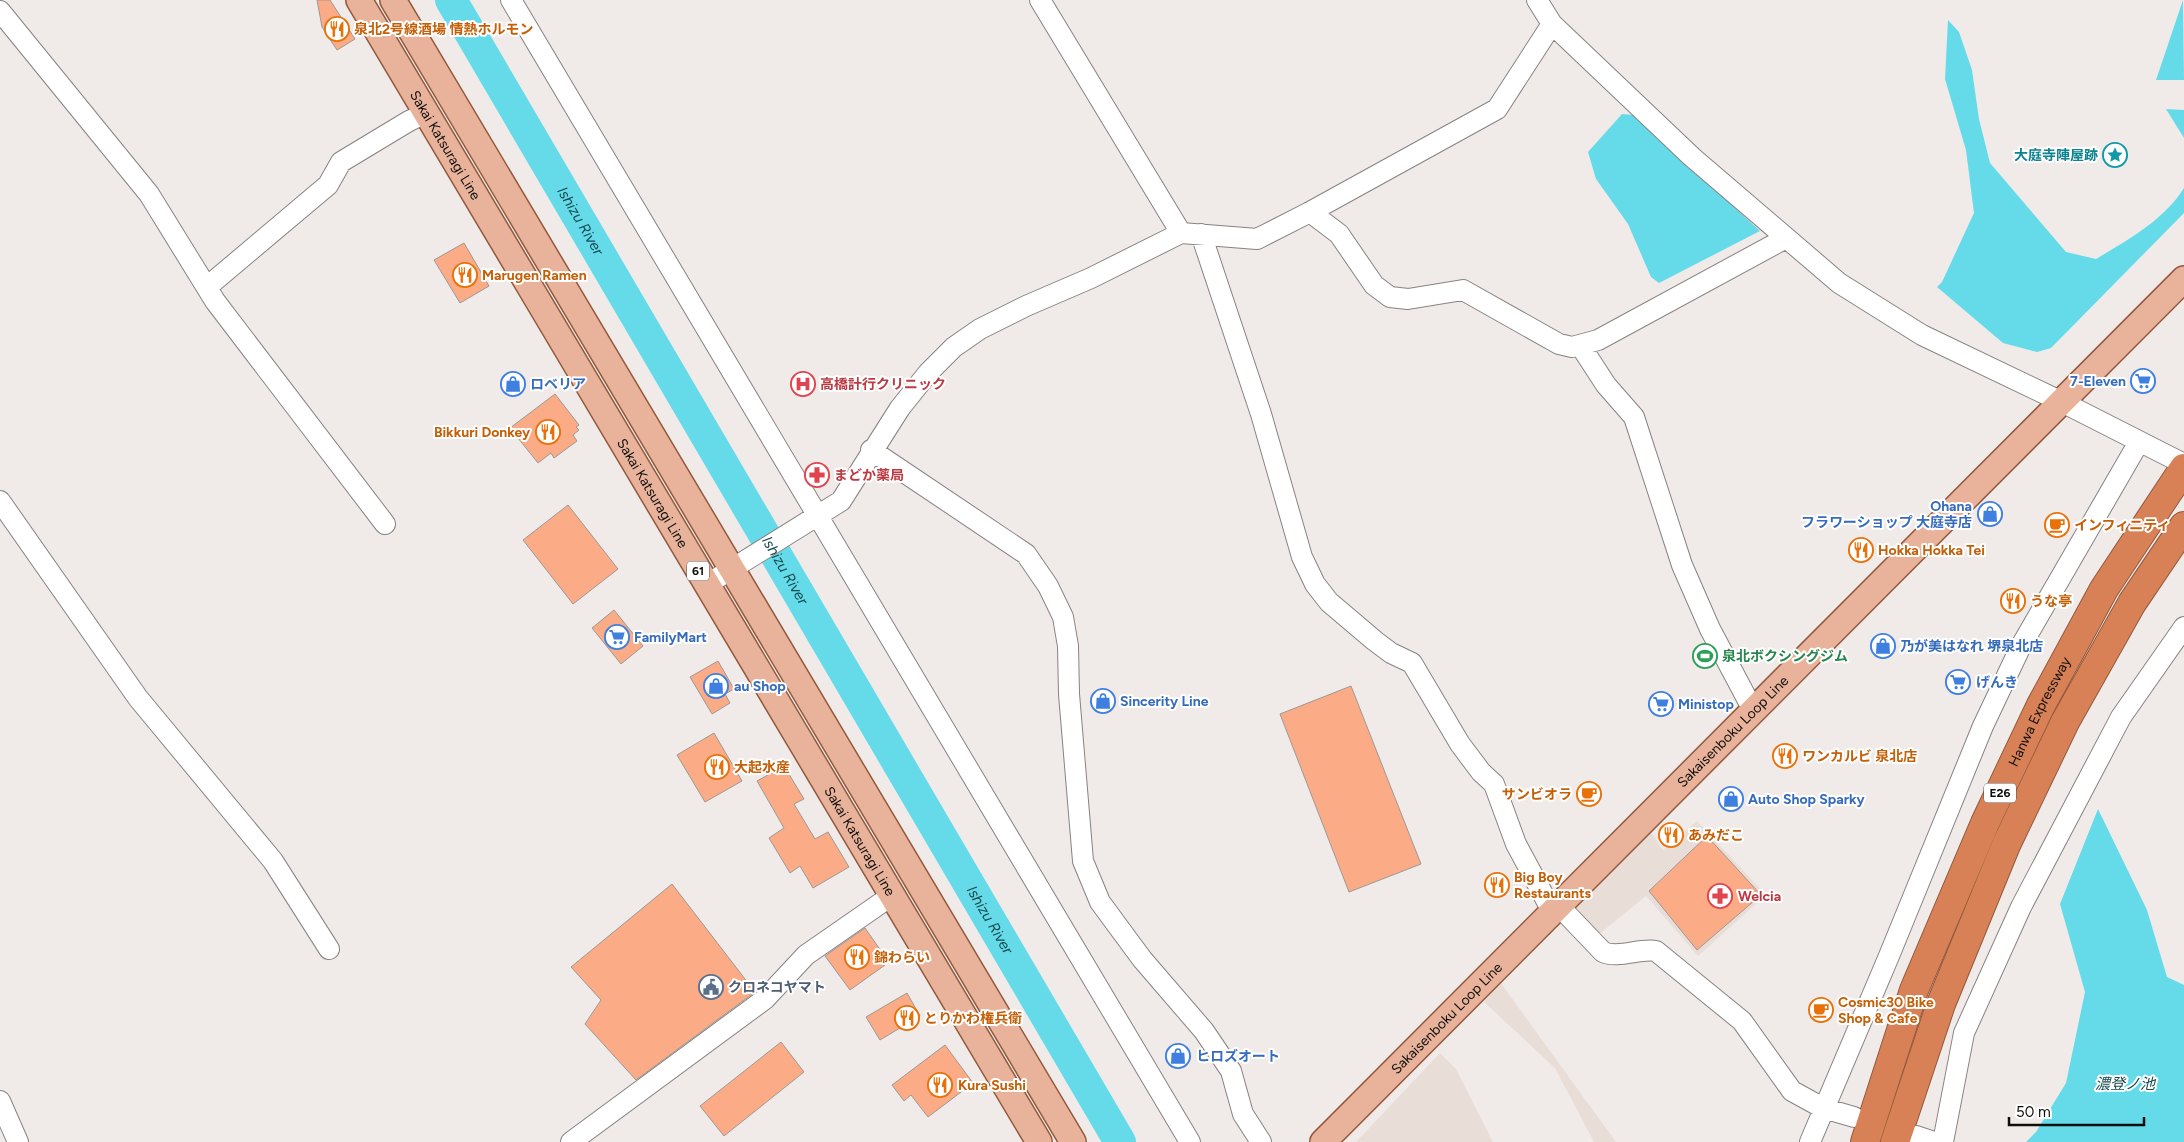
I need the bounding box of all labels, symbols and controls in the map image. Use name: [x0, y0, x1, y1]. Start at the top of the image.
restaurant icon: 泉北2号線酒場 情熱ホルモン: [324, 16, 350, 42]
place label: 泉北2号線酒場 情熱ホルモン: [354, 21, 533, 38]
street label: Sakai Katsuragi Line: [406, 87, 485, 203]
place icon: 大庭寺陣屋跡: [2102, 142, 2128, 168]
place label: 大庭寺陣屋跡: [2014, 147, 2098, 164]
water label: Ishizu River: [553, 183, 608, 259]
restaurant icon: Marugen Ramen: [452, 262, 478, 288]
place label: Marugen Ramen: [482, 267, 587, 284]
supermarket icon: 7-Eleven: [2130, 368, 2156, 394]
shop icon: ロベリア: [500, 371, 526, 397]
hospital icon: 高橋計行クリニック: [790, 371, 816, 397]
place label: 7-Eleven: [2070, 373, 2126, 390]
place label: ロベリア: [530, 376, 586, 393]
place label: 高橋計行クリニック: [820, 376, 946, 393]
restaurant icon: Bikkuri Donkey: [535, 419, 561, 445]
place label: Bikkuri Donkey: [434, 424, 531, 441]
street label: Sakai Katsuragi Line: [614, 435, 692, 551]
pharmacy icon: まどか薬局: [804, 462, 830, 488]
place label: まどか薬局: [834, 467, 904, 484]
place label: Ohana フラワーショップ 大庭寺店: [1801, 498, 1972, 531]
shop icon: Ohana フラワーショップ 大庭寺店: [1977, 501, 2003, 527]
cafe icon: インフィニティ: [2044, 512, 2070, 538]
place label: インフィニティ: [2074, 517, 2170, 534]
water label: Ishizu River: [758, 533, 813, 609]
restaurant icon: Hokka Hokka Tei: [1848, 537, 1874, 563]
place label: Hokka Hokka Tei: [1878, 542, 1985, 559]
road number: 61: [687, 562, 709, 580]
restaurant icon: うな亭: [2000, 588, 2026, 614]
place label: うな亭: [2030, 593, 2072, 610]
supermarket icon: FamilyMart: [604, 624, 630, 650]
place label: FamilyMart: [634, 629, 707, 646]
shop icon: 乃が美はなれ 堺泉北店: [1870, 633, 1896, 659]
place label: 乃が美はなれ 堺泉北店: [1900, 638, 2043, 655]
sports icon: 泉北ボクシングジム: [1692, 643, 1718, 669]
place label: 泉北ボクシングジム: [1722, 648, 1848, 665]
street label: Hanwa Expressway: [2005, 653, 2074, 769]
supermarket icon: げんき: [1945, 669, 1971, 695]
street label: Sakaisenboku Loop Line: [1673, 672, 1792, 791]
shop icon: au Shop: [703, 673, 729, 699]
place label: げんき: [1976, 674, 2018, 691]
place label: au Shop: [734, 678, 786, 695]
shop icon: Sincerity Line: [1090, 688, 1116, 714]
supermarket icon: Ministop: [1648, 691, 1674, 717]
place label: Sincerity Line: [1120, 693, 1209, 710]
place label: Ministop: [1678, 696, 1734, 713]
restaurant icon: ワンカルビ 泉北店: [1772, 743, 1798, 769]
place label: ワンカルビ 泉北店: [1802, 748, 1917, 765]
restaurant icon: 大起水産: [704, 754, 730, 780]
place label: 大起水産: [734, 759, 790, 776]
cafe icon: サンビオラ: [1576, 781, 1602, 807]
street label: Sakai Katsuragi Line: [821, 783, 899, 899]
road number: E26: [1984, 784, 2016, 802]
place label: サンビオラ: [1502, 786, 1572, 803]
shop icon: Auto Shop Sparky: [1718, 786, 1744, 812]
place label: Auto Shop Sparky: [1748, 791, 1865, 808]
restaurant icon: あみだこ: [1658, 822, 1684, 848]
place label: あみだこ: [1688, 827, 1744, 844]
place label: Big Boy Restaurants: [1514, 869, 1592, 902]
restaurant icon: Big Boy Restaurants: [1484, 872, 1510, 898]
water label: Ishizu River: [963, 882, 1017, 958]
pharmacy icon: Welcia: [1707, 883, 1733, 909]
place label: Welcia: [1738, 888, 1781, 905]
restaurant icon: 錦わらい: [844, 944, 870, 970]
place label: 錦わらい: [874, 949, 930, 966]
street label: Sakaisenboku Loop Line: [1387, 959, 1506, 1077]
public building icon: クロネコヤマト: [698, 974, 724, 1000]
place label: クロネコヤマト: [728, 979, 826, 996]
place label: Cosmic30 Bike Shop & Cafe: [1838, 994, 1934, 1027]
cafe icon: Cosmic30 Bike Shop & Cafe: [1808, 997, 1834, 1023]
restaurant icon: とりかわ権兵衛: [894, 1005, 920, 1031]
place label: とりかわ権兵衛: [924, 1010, 1022, 1027]
shop icon: ヒロズオート: [1165, 1043, 1191, 1069]
place label: ヒロズオート: [1196, 1048, 1280, 1065]
restaurant icon: Kura Sushi: [927, 1072, 953, 1098]
water label: 濃登ノ池: [2095, 1075, 2157, 1093]
place label: Kura Sushi: [958, 1077, 1026, 1094]
scale bar: [2009, 1094, 2144, 1126]
text: 50 m: [2016, 1103, 2051, 1121]

